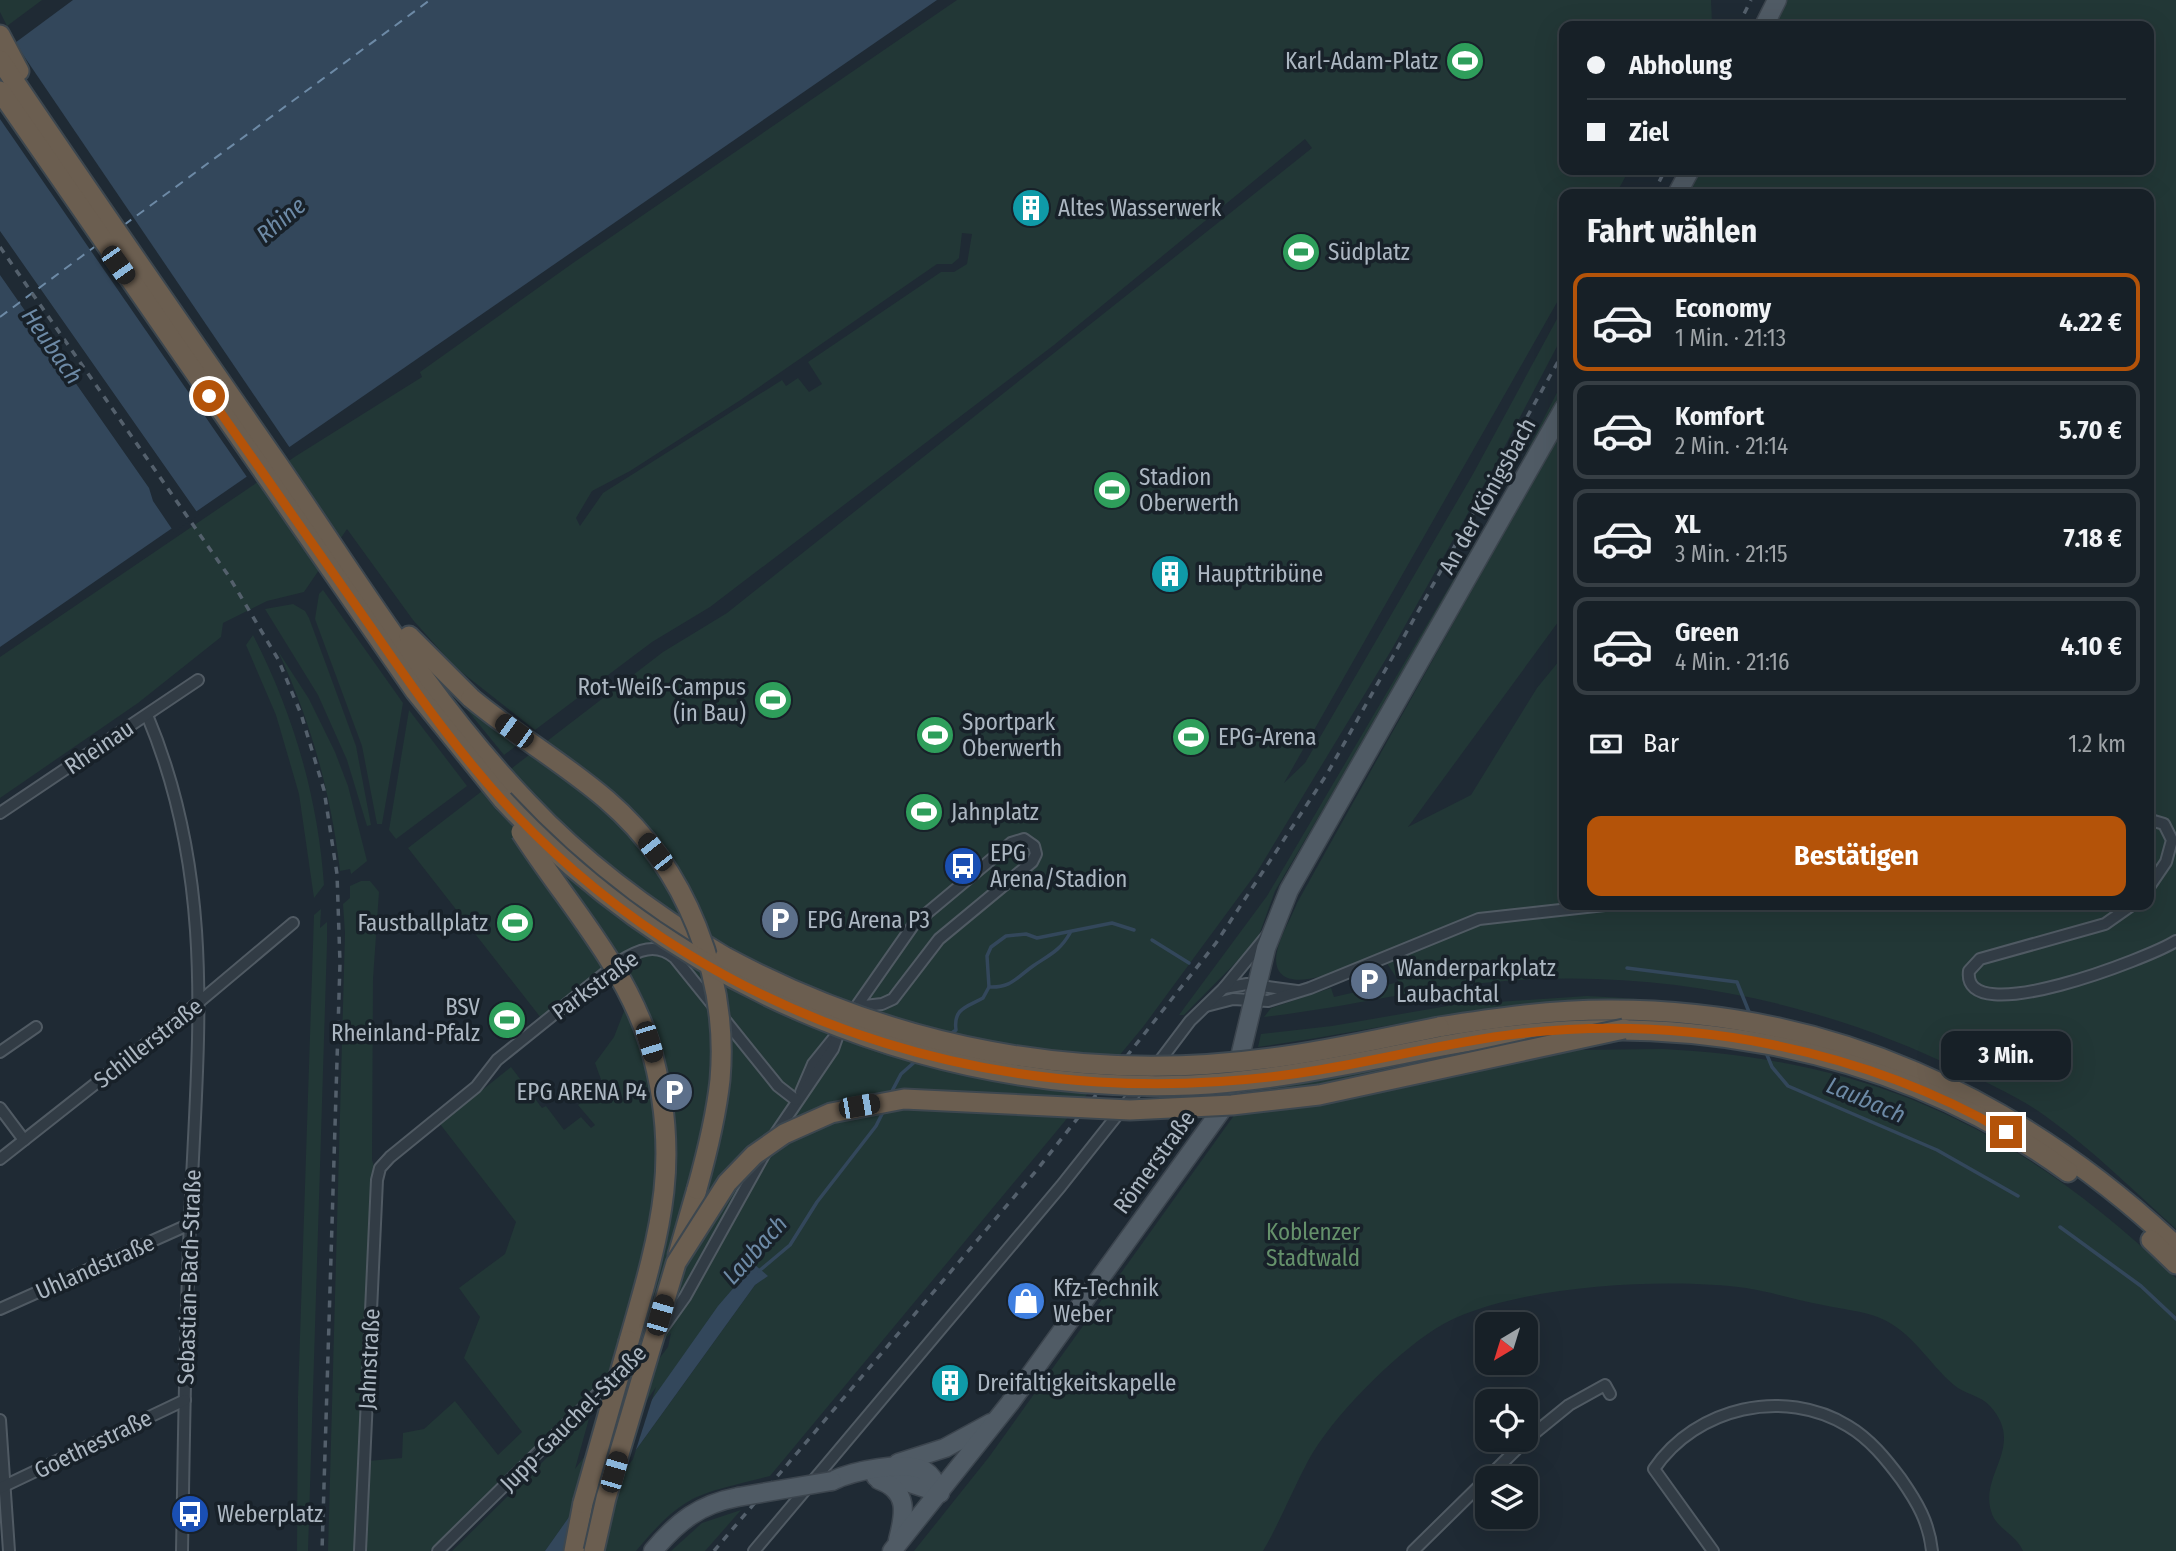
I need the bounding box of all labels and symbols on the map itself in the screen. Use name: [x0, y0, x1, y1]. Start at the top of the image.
sports icon: Karl-Adam-Platz: [1444, 40, 1486, 82]
place label: Karl-Adam-Platz: [1285, 47, 1438, 75]
building icon: Altes Wasserwerk: [1010, 187, 1052, 229]
water label: Rhine: [251, 191, 311, 249]
place label: Altes Wasserwerk: [1058, 194, 1222, 222]
sports icon: Südplatz: [1280, 231, 1322, 273]
place label: Südplatz: [1328, 238, 1410, 266]
car: [98, 242, 139, 288]
water label: Heubach: [16, 303, 88, 389]
route start: [193, 380, 225, 412]
street label: An der Königsbach: [1432, 413, 1542, 579]
place label: Stadion Oberwerth: [1139, 463, 1239, 517]
sports icon: Stadion Oberwerth: [1091, 469, 1133, 511]
building icon: Haupttribüne: [1149, 553, 1191, 595]
place label: Haupttribüne: [1197, 560, 1323, 588]
place label: Rot-Weiß-Campus (in Bau): [577, 673, 746, 727]
sports icon: Rot-Weiß-Campus (in Bau): [752, 679, 794, 721]
place label: Sportpark Oberwerth: [962, 708, 1062, 762]
car: [491, 710, 538, 752]
street label: Rheinau: [59, 714, 139, 780]
sports icon: Sportpark Oberwerth: [914, 714, 956, 756]
sports icon: EPG-Arena: [1170, 716, 1212, 758]
place label: EPG-Arena: [1218, 723, 1317, 751]
sports icon: Jahnplatz: [903, 791, 945, 833]
place label: Jahnplatz: [951, 798, 1039, 826]
car: [634, 829, 677, 875]
place label: EPG Arena/Stadion: [990, 839, 1127, 893]
bus stop icon: EPG Arena/Stadion: [942, 845, 984, 887]
parking icon: EPG Arena P3: [759, 899, 801, 941]
sports icon: Faustballplatz: [494, 902, 536, 944]
place label: EPG Arena P3: [807, 906, 930, 934]
place label: Faustballplatz: [357, 909, 488, 937]
street label: Parkstraße: [546, 944, 644, 1026]
place label: Wanderparkplatz Laubachtal: [1396, 954, 1556, 1008]
parking icon: Wanderparkplatz Laubachtal: [1348, 960, 1390, 1002]
street label: Schillerstraße: [88, 992, 208, 1094]
place label: BSV Rheinland-Pfalz: [331, 993, 480, 1047]
sports icon: BSV Rheinland-Pfalz: [486, 999, 528, 1041]
car: [633, 1019, 666, 1065]
callout: 3 Min.: [1941, 1030, 2071, 1080]
parking icon: EPG ARENA P4: [653, 1071, 695, 1113]
water label: Laubach: [1822, 1071, 1910, 1129]
place label: EPG ARENA P4: [517, 1078, 647, 1106]
car: [837, 1092, 882, 1120]
street label: Römerstraße: [1107, 1105, 1201, 1219]
route end: [1990, 1116, 2022, 1148]
street label: Sebastian-Bach-Straße: [171, 1169, 207, 1385]
water label: Laubach: [717, 1210, 793, 1290]
park label: Koblenzer Stadtwald: [1266, 1218, 1360, 1272]
street label: Uhlandstraße: [31, 1228, 159, 1306]
place label: Kfz-Technik Weber: [1053, 1274, 1159, 1328]
shop icon: Kfz-Technik Weber: [1005, 1280, 1047, 1322]
car: [645, 1292, 676, 1338]
street label: Jahnstraße: [352, 1308, 386, 1410]
north arrow: [1475, 1312, 1538, 1376]
street label: Jupp-Gauchel-Straße: [494, 1339, 652, 1497]
building icon: Dreifaltigkeitskapelle: [929, 1362, 971, 1404]
place label: Dreifaltigkeitskapelle: [977, 1369, 1176, 1397]
street label: Goethestraße: [30, 1404, 156, 1484]
car: [599, 1449, 630, 1495]
bus stop icon: Weberplatz: [169, 1493, 211, 1535]
place label: Weberplatz: [217, 1500, 323, 1528]

